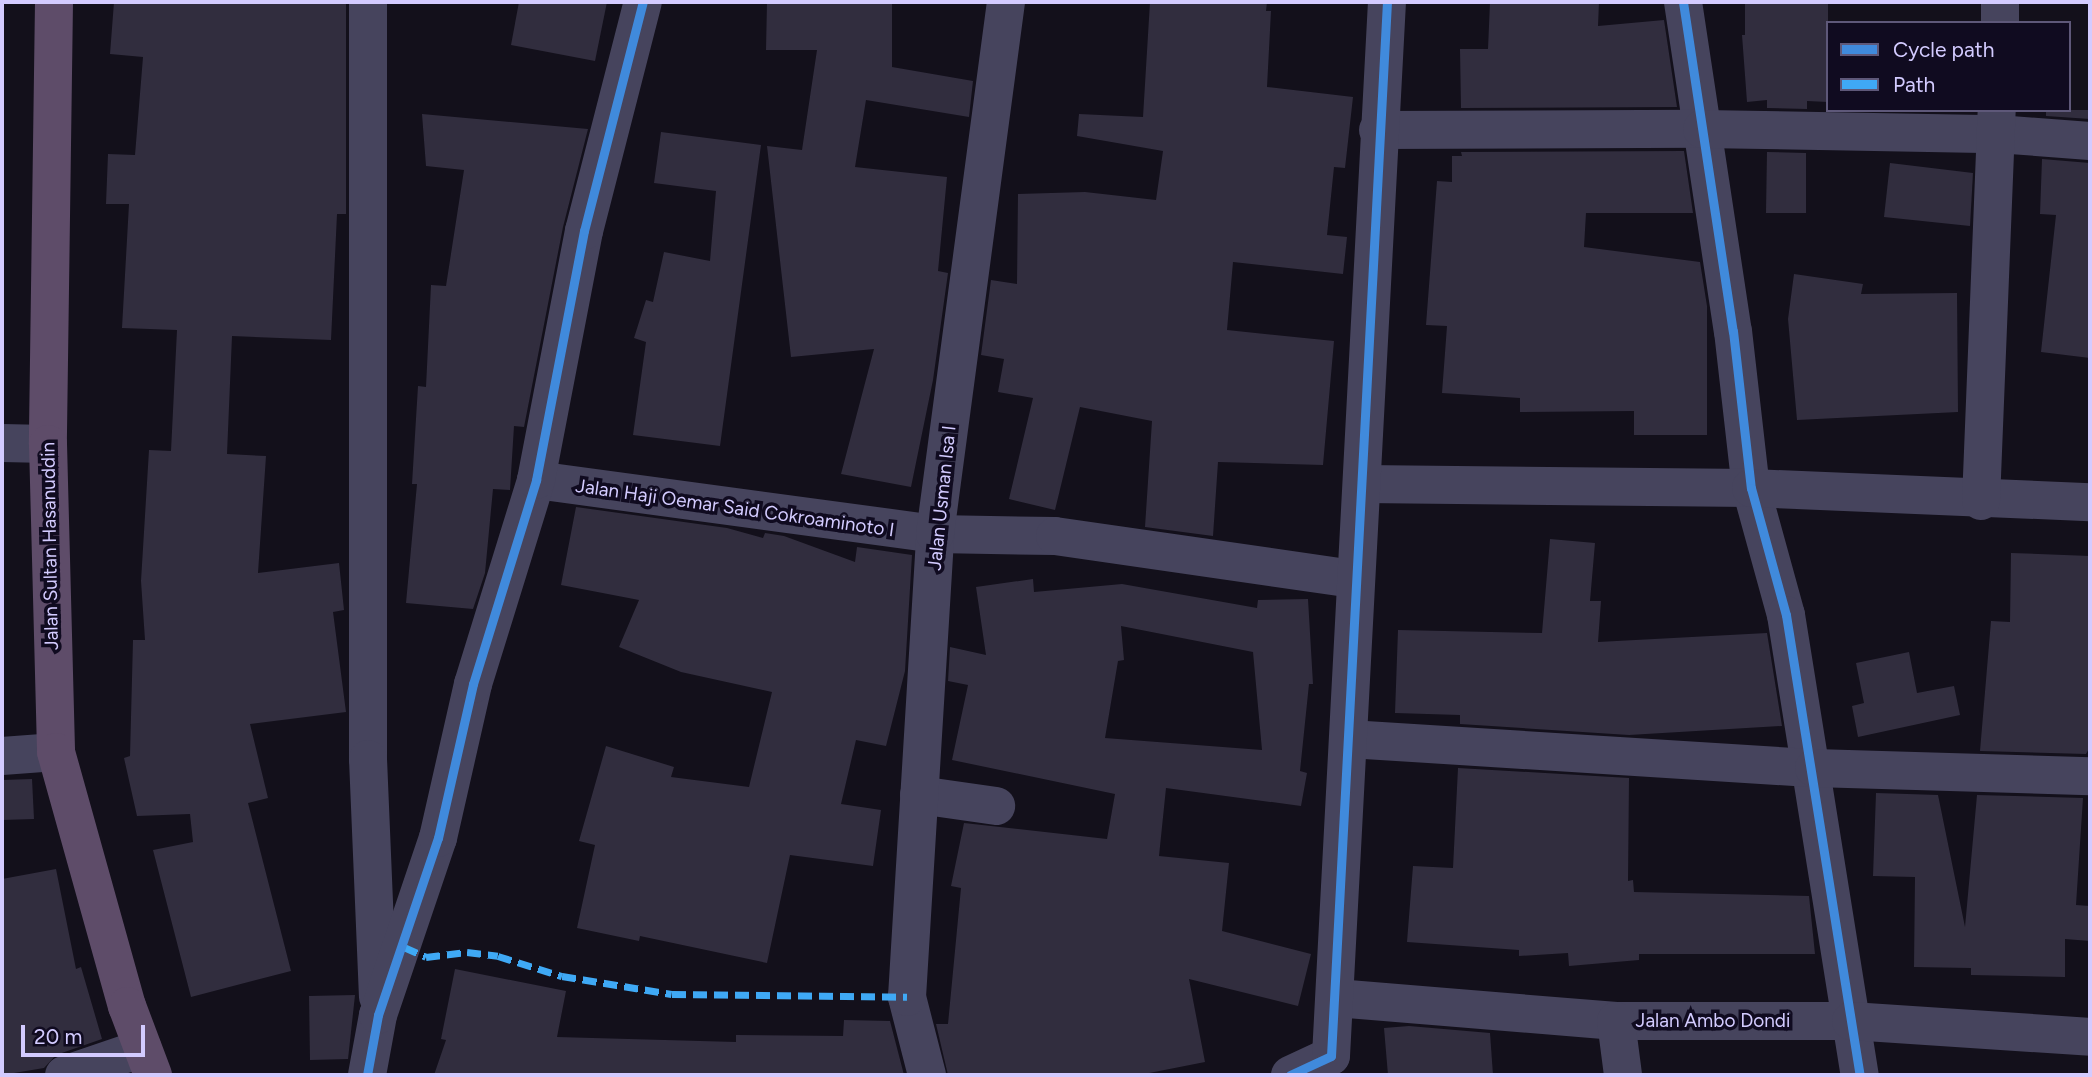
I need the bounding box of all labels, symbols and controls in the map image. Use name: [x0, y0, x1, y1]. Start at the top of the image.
legend: [1826, 21, 2071, 112]
text: Cycle path: [1893, 37, 1994, 62]
text: Path: [1893, 72, 1935, 97]
street label: Jalan Usman Isa I: [923, 424, 961, 572]
street label: Jalan Sultan Hasanuddin: [37, 442, 63, 650]
street label: Jalan Haji Oemar Said Cokroaminoto I: [574, 474, 896, 542]
scale bar: [24, 1010, 149, 1054]
street label: Jalan Ambo Dondi: [1636, 1010, 1790, 1032]
text: 20 m: [34, 1024, 82, 1049]

